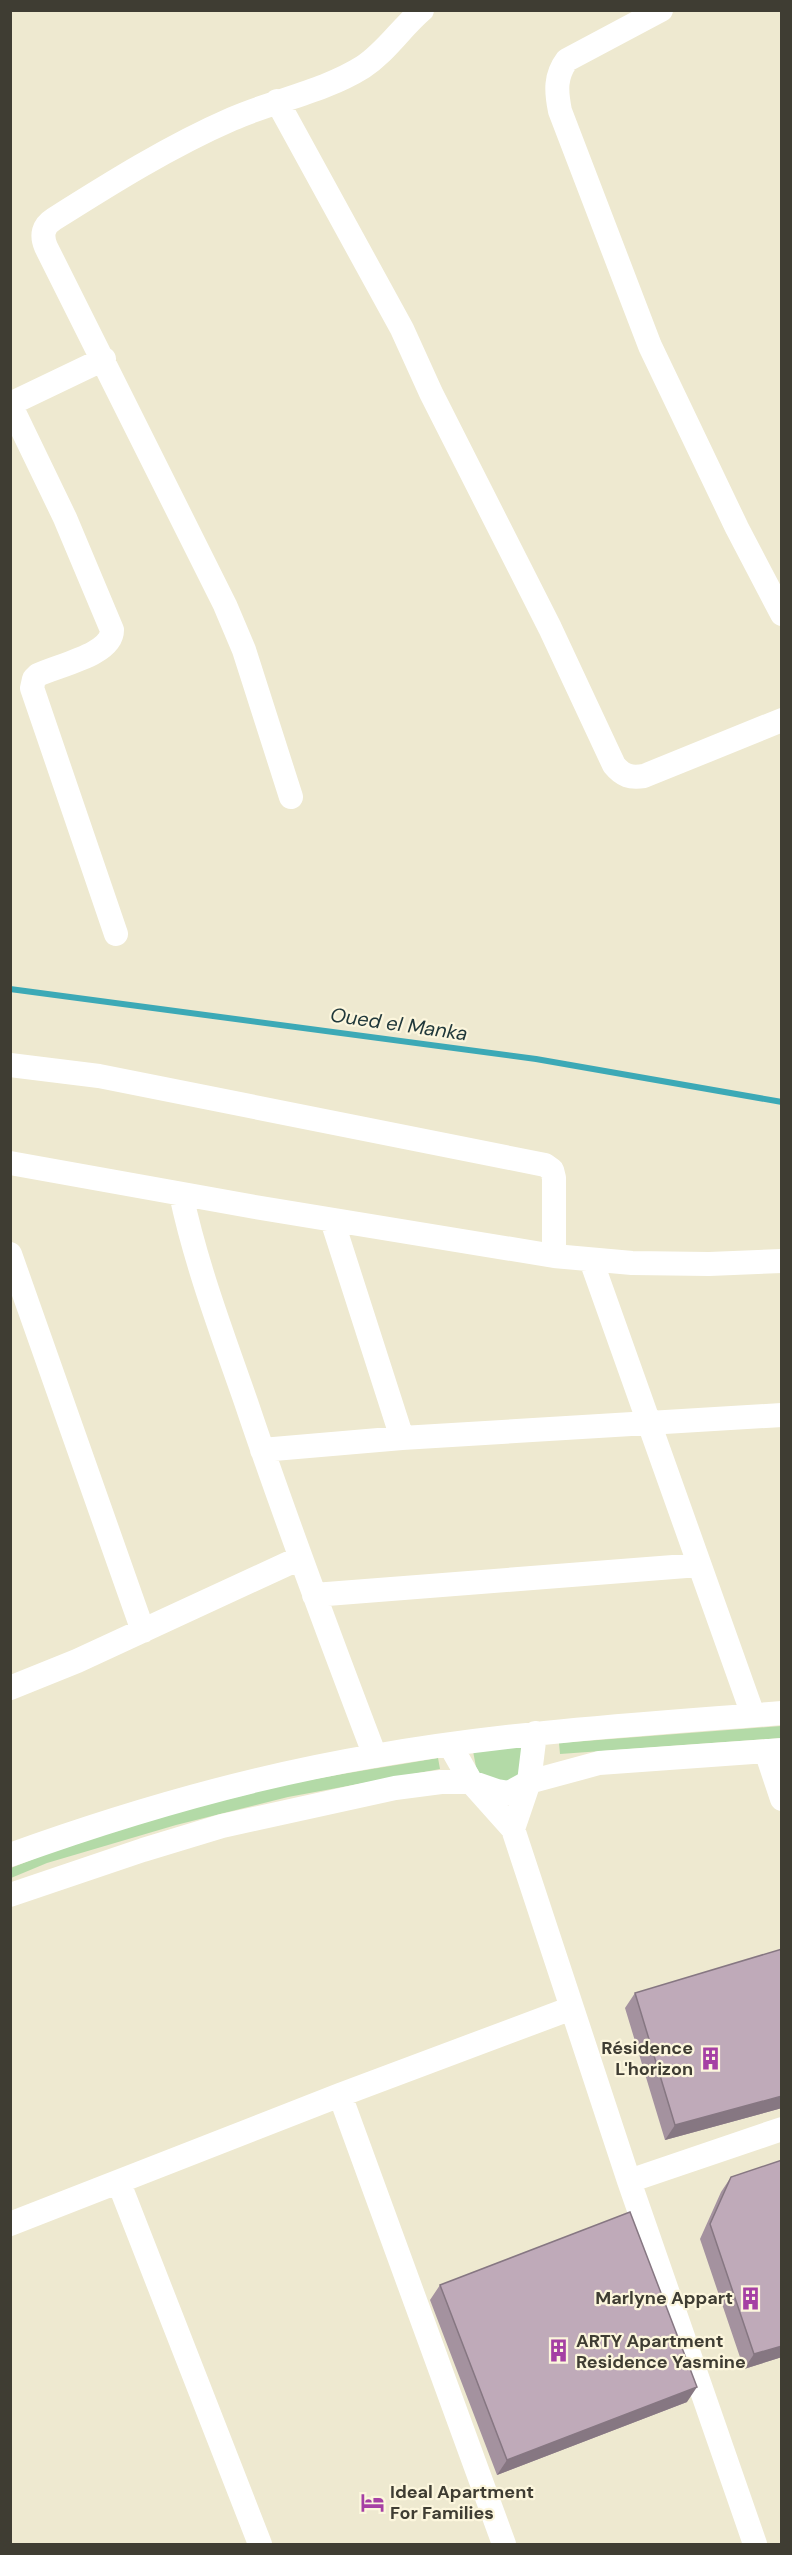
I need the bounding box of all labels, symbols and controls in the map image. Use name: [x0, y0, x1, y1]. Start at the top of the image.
water label: Oued el Manka: [329, 1002, 469, 1046]
place label: Résidence L'horizon: [601, 2036, 693, 2081]
building icon: Résidence L'horizon: [698, 2045, 724, 2071]
building icon: Marlyne Appart: [738, 2285, 764, 2311]
place label: Marlyne Appart: [595, 2286, 733, 2310]
place label: ARTY Apartment Residence Yasmine: [576, 2329, 746, 2374]
building icon: ARTY Apartment Residence Yasmine: [545, 2338, 571, 2364]
place label: Ideal Apartment For Families: [390, 2480, 534, 2525]
hotel icon: Ideal Apartment For Families: [359, 2489, 385, 2515]

